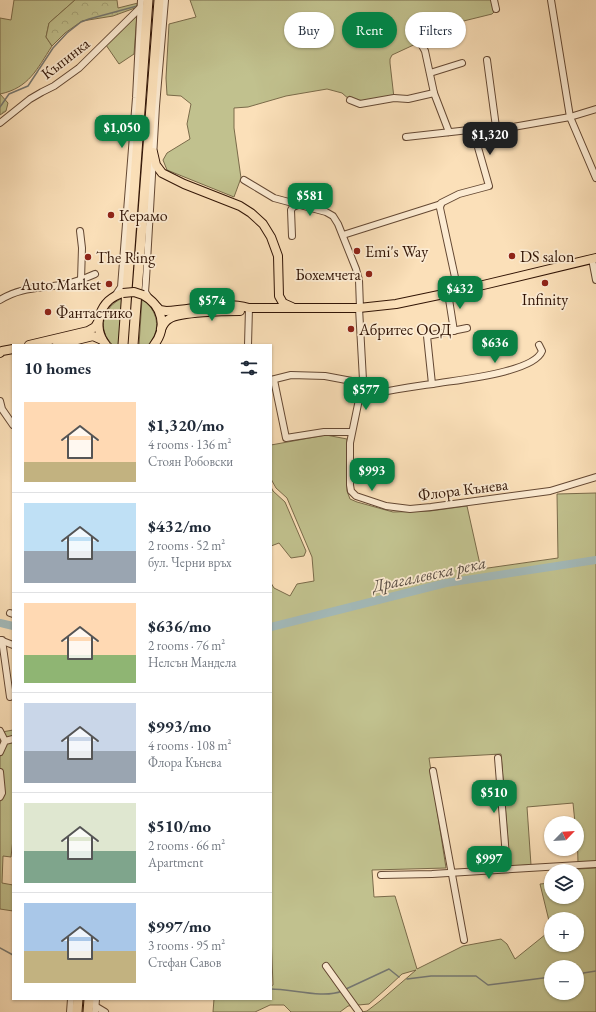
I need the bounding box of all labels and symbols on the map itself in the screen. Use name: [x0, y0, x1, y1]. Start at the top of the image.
street label: Къпинка: [37, 32, 94, 84]
pin: $1,050: [89, 115, 155, 149]
pin: $1,320: [457, 122, 523, 156]
pin: $581: [286, 183, 334, 217]
place label: Керамо: [119, 205, 168, 226]
marker: Керамо: [106, 210, 116, 220]
place label: Emi's Way: [365, 241, 429, 262]
marker: Emi's Way: [352, 246, 362, 256]
place label: DS salon: [520, 246, 575, 267]
place label: The Ring: [96, 247, 156, 268]
marker: DS salon: [507, 251, 517, 261]
marker: The Ring: [83, 252, 93, 262]
place label: Бохемчета: [295, 264, 362, 285]
marker: Бохемчета: [364, 269, 374, 279]
place label: Auto Market: [20, 274, 101, 295]
pin: $432: [436, 276, 484, 310]
marker: Infinity: [540, 278, 550, 288]
marker: Auto Market: [104, 279, 114, 289]
pin: $574: [188, 288, 236, 322]
place label: Infinity: [522, 289, 569, 310]
place label: Фантастико: [56, 302, 133, 323]
marker: Фантастико: [43, 307, 53, 317]
place label: Абритес ООД: [358, 319, 452, 340]
marker: Абритес ООД: [346, 324, 356, 334]
pin: $636: [471, 330, 519, 364]
pin: $577: [342, 377, 390, 411]
pin: $993: [348, 458, 396, 492]
street label: Флора Кънева: [417, 473, 510, 505]
water label: Драгалевска река: [368, 551, 488, 597]
pin: $510: [470, 780, 518, 814]
north arrow: [544, 816, 584, 856]
pin: $997: [465, 846, 513, 880]

